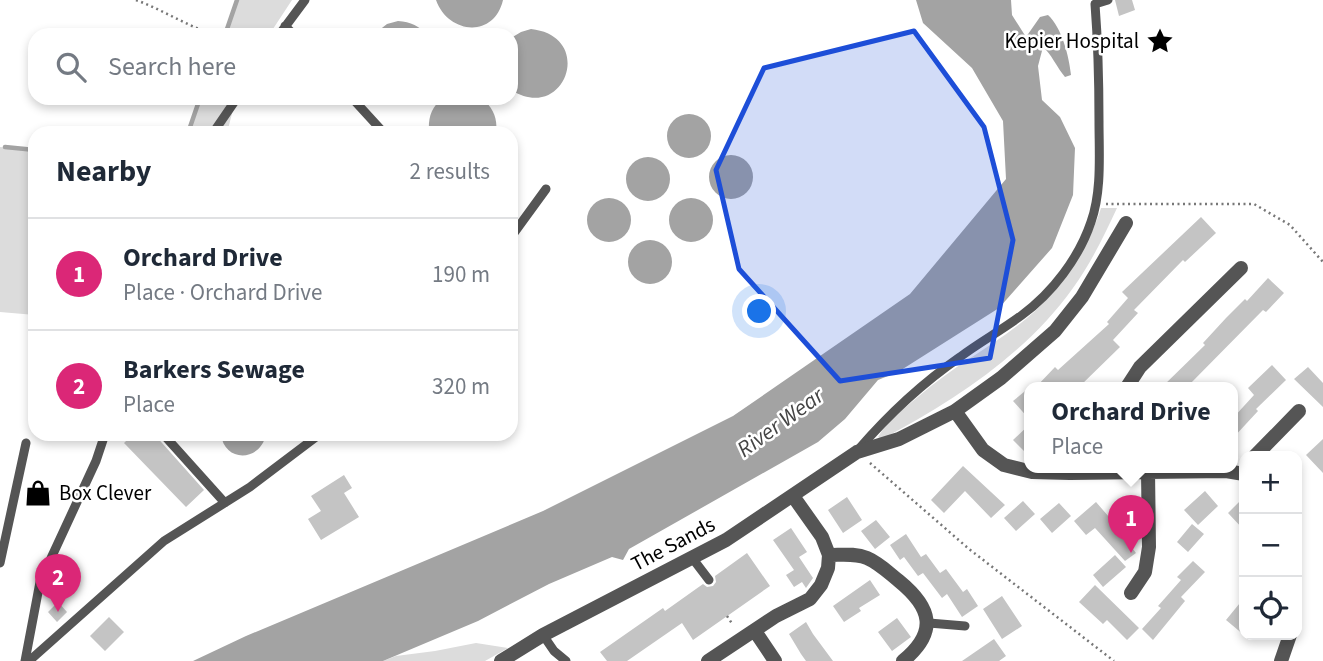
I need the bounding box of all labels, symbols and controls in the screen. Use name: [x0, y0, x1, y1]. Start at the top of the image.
place label: Kepier Hospital: [1005, 26, 1139, 56]
place icon: Kepier Hospital: [1145, 26, 1175, 56]
search box: [28, 28, 518, 105]
icon: search: [52, 48, 90, 86]
text: Search here: [108, 48, 236, 85]
text: Nearby: [56, 150, 151, 193]
text: 2 results: [410, 155, 490, 188]
text: Orchard Drive: [123, 239, 283, 276]
text: 1: [73, 258, 85, 291]
text: 190 m: [432, 258, 490, 291]
text: Place · Orchard Drive: [123, 276, 322, 309]
your location: [742, 294, 776, 328]
text: Barkers Sewage: [123, 351, 305, 388]
text: 2: [73, 370, 85, 403]
text: 320 m: [432, 370, 490, 403]
water label: River Wear: [730, 379, 832, 465]
popup: [1024, 382, 1238, 473]
text: Place: [123, 388, 175, 421]
text: Orchard Drive: [1051, 393, 1211, 430]
text: Place: [1051, 430, 1103, 463]
map controls: [1239, 451, 1302, 640]
button: +: [1239, 451, 1302, 514]
shop icon: Box Clever: [23, 478, 53, 508]
place label: Box Clever: [59, 478, 152, 508]
pin: 1: [1108, 495, 1154, 553]
street label: The Sands: [626, 509, 720, 579]
button: −: [1239, 514, 1302, 577]
pin: 2: [35, 554, 81, 612]
button: locate: [1239, 577, 1302, 640]

